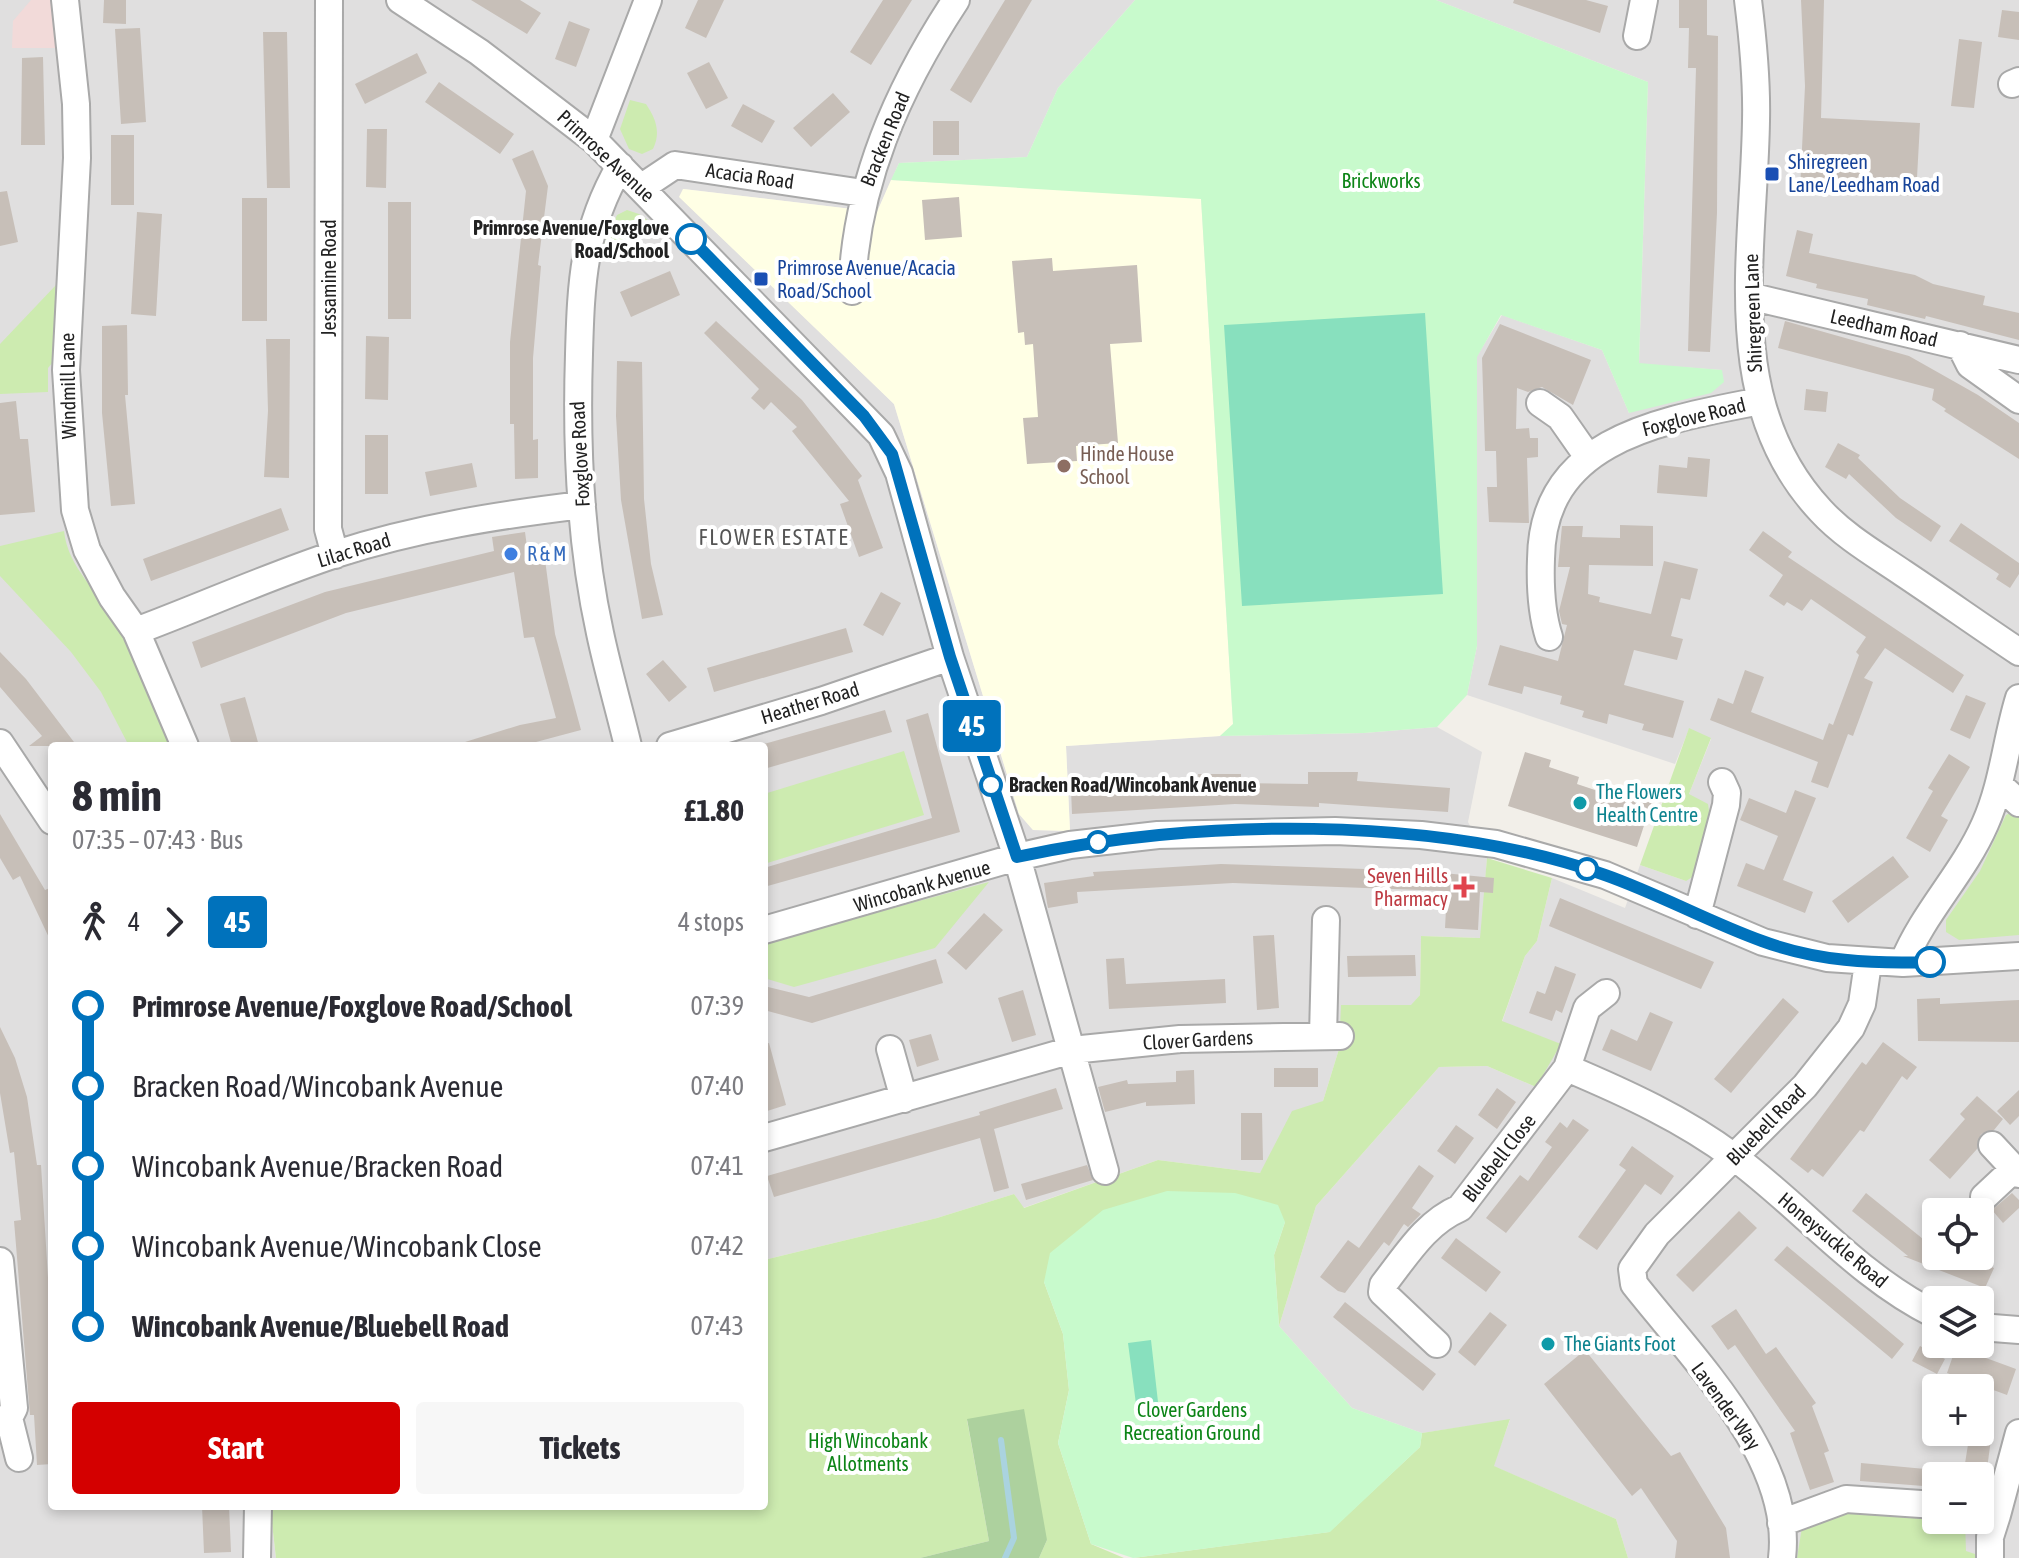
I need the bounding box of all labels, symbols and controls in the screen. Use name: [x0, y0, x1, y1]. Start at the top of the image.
street label: Bracken Road: [855, 88, 914, 189]
street label: Primrose Avenue: [553, 105, 660, 206]
place label: Shiregreen Lane/Leedham Road: [1788, 150, 1940, 196]
street label: Acacia Road: [705, 158, 796, 193]
marker: Shiregreen Lane/Leedham Road: [1763, 165, 1781, 183]
park label: Brickworks: [1341, 169, 1421, 192]
place label: Primrose Avenue/Foxglove Road/School: [473, 216, 670, 262]
street label: Jessamine Road: [317, 219, 340, 337]
marker: Primrose Avenue/Foxglove Road/School: [676, 224, 706, 254]
street label: Shiregreen Lane: [1739, 253, 1766, 373]
place label: Primrose Avenue/Acacia Road/School: [777, 256, 956, 302]
marker: Primrose Avenue/Acacia Road/School: [752, 270, 770, 288]
street label: Leedham Road: [1828, 304, 1940, 351]
street label: Windmill Lane: [55, 333, 80, 439]
street label: Foxglove Road: [1640, 393, 1748, 440]
street label: Foxglove Road: [565, 401, 594, 508]
place label: Hinde House School: [1080, 442, 1174, 488]
marker: Hinde House School: [1055, 457, 1073, 475]
district label: FLOWER ESTATE: [698, 524, 850, 550]
street label: Lilac Road: [315, 528, 393, 572]
place label: R & M: [527, 542, 566, 565]
marker: R & M: [502, 545, 520, 563]
street label: Heather Road: [758, 677, 862, 728]
line badge: 45: [936, 700, 1008, 752]
text: 45: [959, 710, 985, 742]
text: 8 min: [72, 770, 162, 820]
place label: Bracken Road/Wincobank Avenue: [1009, 773, 1257, 796]
marker: Bracken Road/Wincobank Avenue: [980, 774, 1002, 796]
place label: The Flowers Health Centre: [1596, 780, 1698, 826]
text: £1.80: [684, 793, 744, 827]
marker: The Flowers Health Centre: [1571, 794, 1589, 812]
text: 07:35 – 07:43 · Bus: [72, 825, 243, 855]
unlabelled marker: [1087, 831, 1109, 853]
street label: Wincobank Avenue: [851, 855, 993, 916]
unlabelled marker: [1576, 858, 1598, 880]
place label: Seven Hills Pharmacy: [1367, 864, 1448, 910]
marker: Seven Hills Pharmacy: [1455, 878, 1473, 896]
icon: walk: [72, 900, 116, 944]
icon: forward: [152, 900, 196, 944]
text: 45: [224, 906, 251, 938]
text: 4: [128, 907, 140, 937]
text: 4 stops: [678, 907, 744, 937]
unlabelled marker: [1915, 947, 1945, 977]
text: Primrose Avenue/Foxglove Road/School: [132, 989, 572, 1023]
text: 07:39: [690, 991, 744, 1021]
street label: Clover Gardens: [1142, 1025, 1254, 1054]
text: Bracken Road/Wincobank Avenue: [132, 1069, 503, 1103]
text: 07:40: [690, 1071, 744, 1101]
street label: Bluebell Road: [1721, 1079, 1810, 1170]
street label: Bluebell Close: [1457, 1109, 1540, 1206]
text: Wincobank Avenue/Bracken Road: [132, 1149, 503, 1183]
text: 07:41: [690, 1151, 744, 1181]
street label: Honeysuckle Road: [1774, 1187, 1893, 1292]
map controls: [1922, 1198, 1994, 1534]
button: locate: [1922, 1198, 1994, 1270]
text: Wincobank Avenue/Wincobank Close: [132, 1229, 542, 1263]
text: 07:42: [690, 1231, 744, 1261]
button: layers: [1922, 1286, 1994, 1358]
text: Wincobank Avenue/Bluebell Road: [132, 1309, 509, 1343]
text: 07:43: [690, 1311, 744, 1341]
place label: The Giants Foot: [1564, 1332, 1676, 1355]
marker: The Giants Foot: [1539, 1335, 1557, 1353]
street label: Lavender Way: [1687, 1357, 1766, 1454]
button: +: [1922, 1374, 1994, 1446]
park label: Clover Gardens Recreation Ground: [1123, 1398, 1261, 1444]
button: Start: [72, 1402, 400, 1494]
button: Tickets: [416, 1402, 744, 1494]
park label: High Wincobank Allotments: [808, 1429, 928, 1475]
button: −: [1922, 1462, 1994, 1534]

